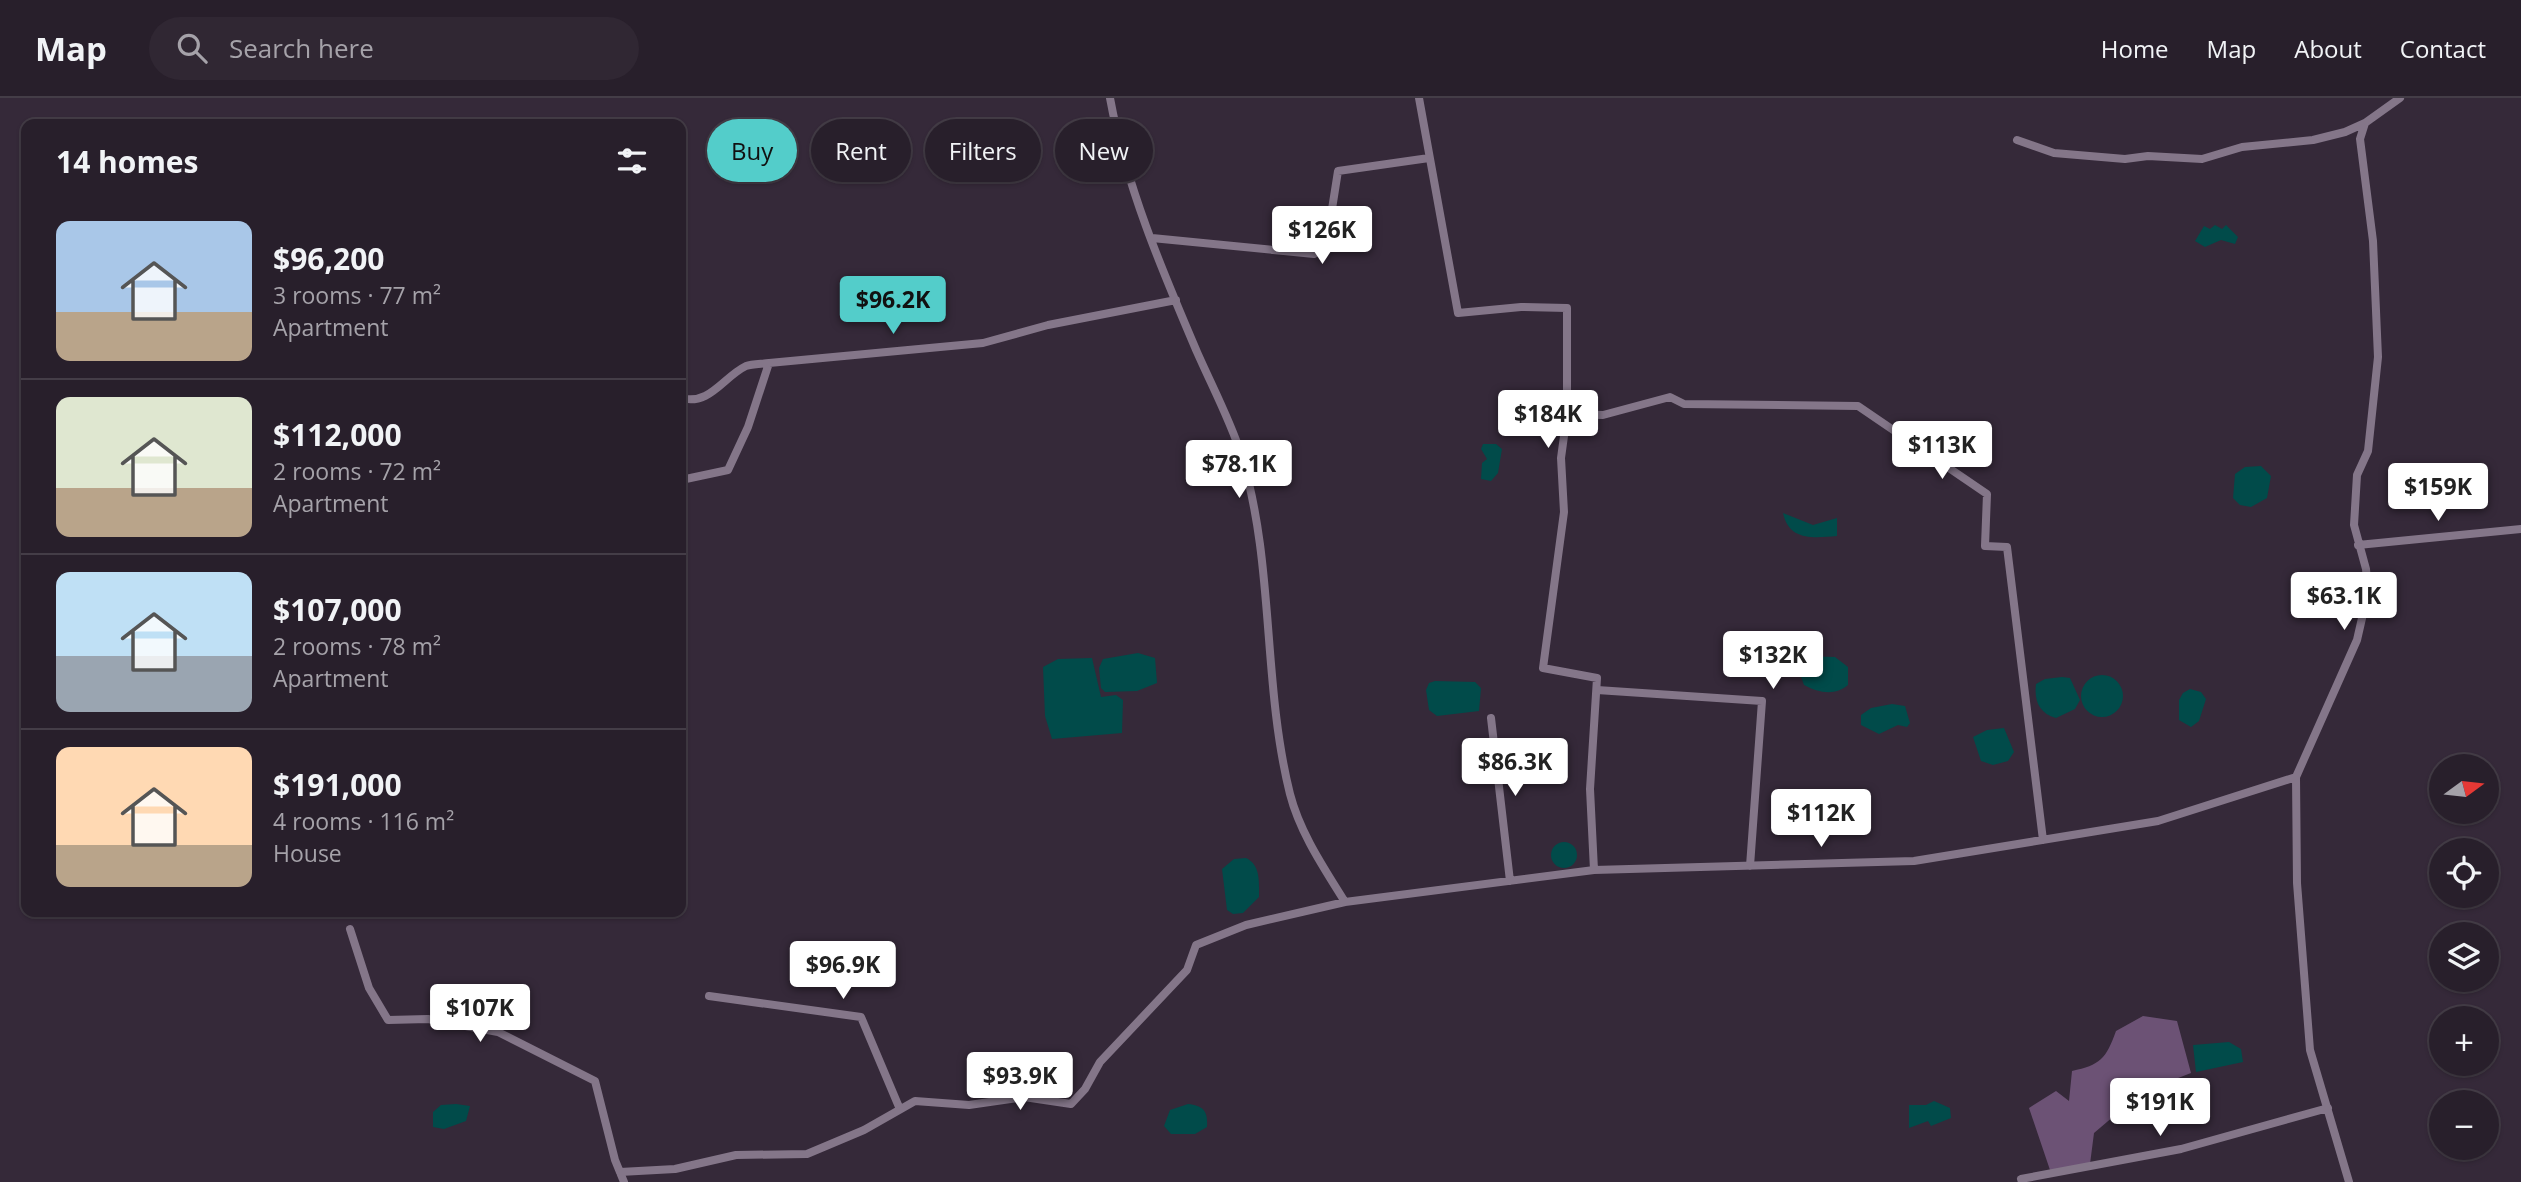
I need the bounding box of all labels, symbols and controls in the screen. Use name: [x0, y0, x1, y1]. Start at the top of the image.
search box: [149, 17, 639, 80]
text: Map: [35, 26, 107, 71]
icon: search: [173, 29, 211, 67]
text: Search here: [229, 30, 374, 66]
text: Home: [2101, 32, 2169, 65]
text: Map: [2207, 32, 2256, 65]
text: About: [2294, 32, 2362, 65]
text: Contact: [2400, 32, 2486, 65]
chip: Buy: [707, 119, 797, 182]
chip: Rent: [811, 119, 911, 182]
chip: Filters: [925, 119, 1041, 182]
chip: New: [1055, 119, 1153, 182]
text: 14 homes: [56, 141, 199, 182]
icon: filters: [613, 142, 651, 180]
pin: $126K: [1273, 206, 1371, 266]
text: $126K: [1288, 213, 1356, 245]
text: $96,200: [273, 238, 384, 279]
icon: home: [112, 249, 196, 333]
pin: $96.2K: [836, 276, 950, 336]
text: 3 rooms · 77 m²: [273, 279, 441, 311]
text: $96.2K: [856, 283, 930, 315]
text: Apartment: [273, 311, 389, 343]
pin: $184K: [1499, 390, 1597, 450]
text: $184K: [1514, 397, 1582, 429]
text: $112,000: [273, 414, 402, 455]
pin: $113K: [1893, 422, 1991, 481]
icon: home: [112, 425, 196, 509]
text: $113K: [1908, 428, 1976, 460]
pin: $78.1K: [1182, 440, 1296, 500]
text: $78.1K: [1202, 447, 1276, 479]
text: 2 rooms · 72 m²: [273, 455, 441, 487]
pin: $159K: [2389, 464, 2487, 523]
text: $159K: [2404, 470, 2472, 502]
text: Apartment: [273, 487, 389, 519]
pin: $63.1K: [2287, 573, 2401, 632]
text: $63.1K: [2307, 579, 2381, 611]
text: $107,000: [273, 589, 402, 630]
icon: home: [112, 600, 196, 684]
text: 2 rooms · 78 m²: [273, 630, 441, 662]
pin: $132K: [1724, 632, 1822, 691]
text: $132K: [1739, 638, 1807, 670]
text: Apartment: [273, 662, 389, 694]
pin: $86.3K: [1458, 738, 1572, 798]
text: $86.3K: [1478, 745, 1552, 777]
north arrow: [2429, 754, 2499, 824]
map controls: [2429, 754, 2499, 1160]
text: $191,000: [273, 764, 402, 805]
icon: home: [112, 775, 196, 859]
pin: $112K: [1772, 790, 1870, 849]
text: $112K: [1787, 796, 1855, 828]
text: 4 rooms · 116 m²: [273, 805, 454, 837]
text: House: [273, 837, 342, 869]
button: locate: [2429, 838, 2499, 908]
button: layers: [2429, 922, 2499, 992]
pin: $96.9K: [786, 942, 900, 1001]
text: $96.9K: [806, 948, 880, 980]
pin: $107K: [431, 984, 529, 1044]
text: $107K: [446, 991, 514, 1023]
button: +: [2429, 1006, 2499, 1076]
pin: $93.9K: [963, 1052, 1077, 1112]
text: $93.9K: [983, 1059, 1057, 1091]
pin: $191K: [2111, 1079, 2209, 1138]
text: $191K: [2126, 1085, 2194, 1117]
button: −: [2429, 1090, 2499, 1160]

